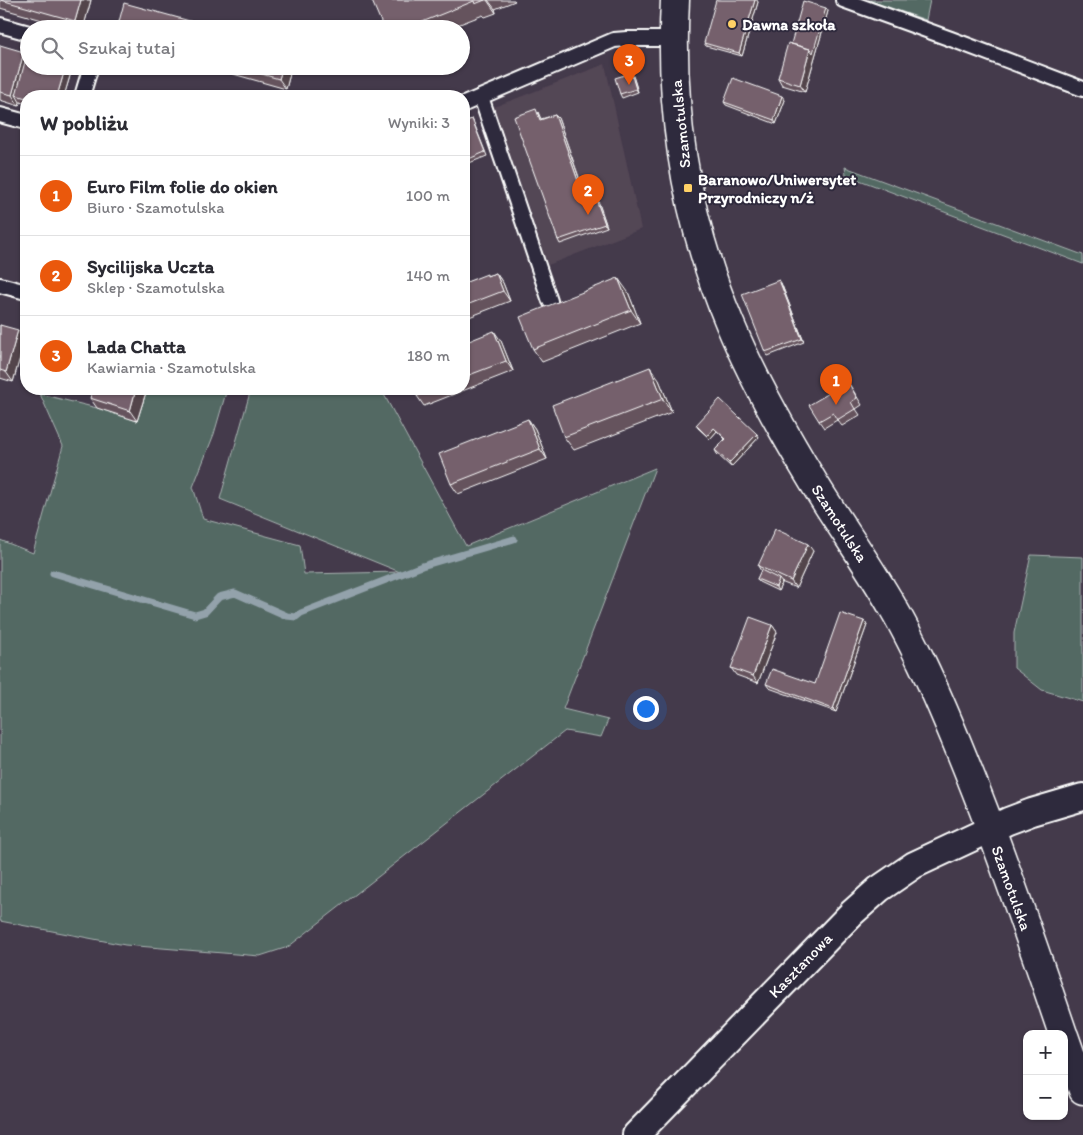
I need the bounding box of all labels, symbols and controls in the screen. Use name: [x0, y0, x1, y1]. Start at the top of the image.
place label: Dawna szkoła: [742, 15, 836, 34]
marker: Dawna szkoła: [726, 18, 738, 30]
search box: [20, 20, 470, 75]
icon: search: [38, 34, 66, 62]
text: Szukaj tutaj: [78, 36, 175, 59]
pin: 3: [613, 44, 645, 85]
street label: Szamotulska: [666, 78, 695, 169]
text: W pobliżu: [40, 110, 128, 135]
text: Wyniki: 3: [388, 113, 450, 132]
place label: Baranowo/Uniwersytet Przyrodniczy n/ż: [698, 170, 856, 208]
pin: 2: [572, 174, 604, 215]
text: Euro Film folie do okien: [87, 175, 278, 198]
marker: Baranowo/Uniwersytet Przyrodniczy n/ż: [682, 182, 694, 194]
text: 1: [52, 186, 60, 205]
text: 100 m: [406, 186, 450, 205]
text: Biuro · Szamotulska: [87, 198, 225, 217]
text: Sycilijska Uczta: [87, 255, 214, 278]
text: 2: [52, 266, 60, 285]
text: 140 m: [406, 266, 450, 285]
text: Sklep · Szamotulska: [87, 278, 225, 297]
text: Lada Chatta: [87, 335, 186, 358]
text: 3: [52, 346, 60, 365]
text: 180 m: [407, 346, 450, 365]
text: Kawiarnia · Szamotulska: [87, 358, 256, 377]
pin: 1: [820, 364, 852, 405]
street label: Szamotulska: [807, 481, 872, 566]
your location: [633, 696, 659, 722]
street label: Szamotulska: [987, 843, 1036, 934]
street label: Kasztanowa: [765, 928, 837, 1002]
map controls: [1023, 1030, 1068, 1120]
button: +: [1023, 1030, 1068, 1075]
button: −: [1023, 1075, 1068, 1120]

